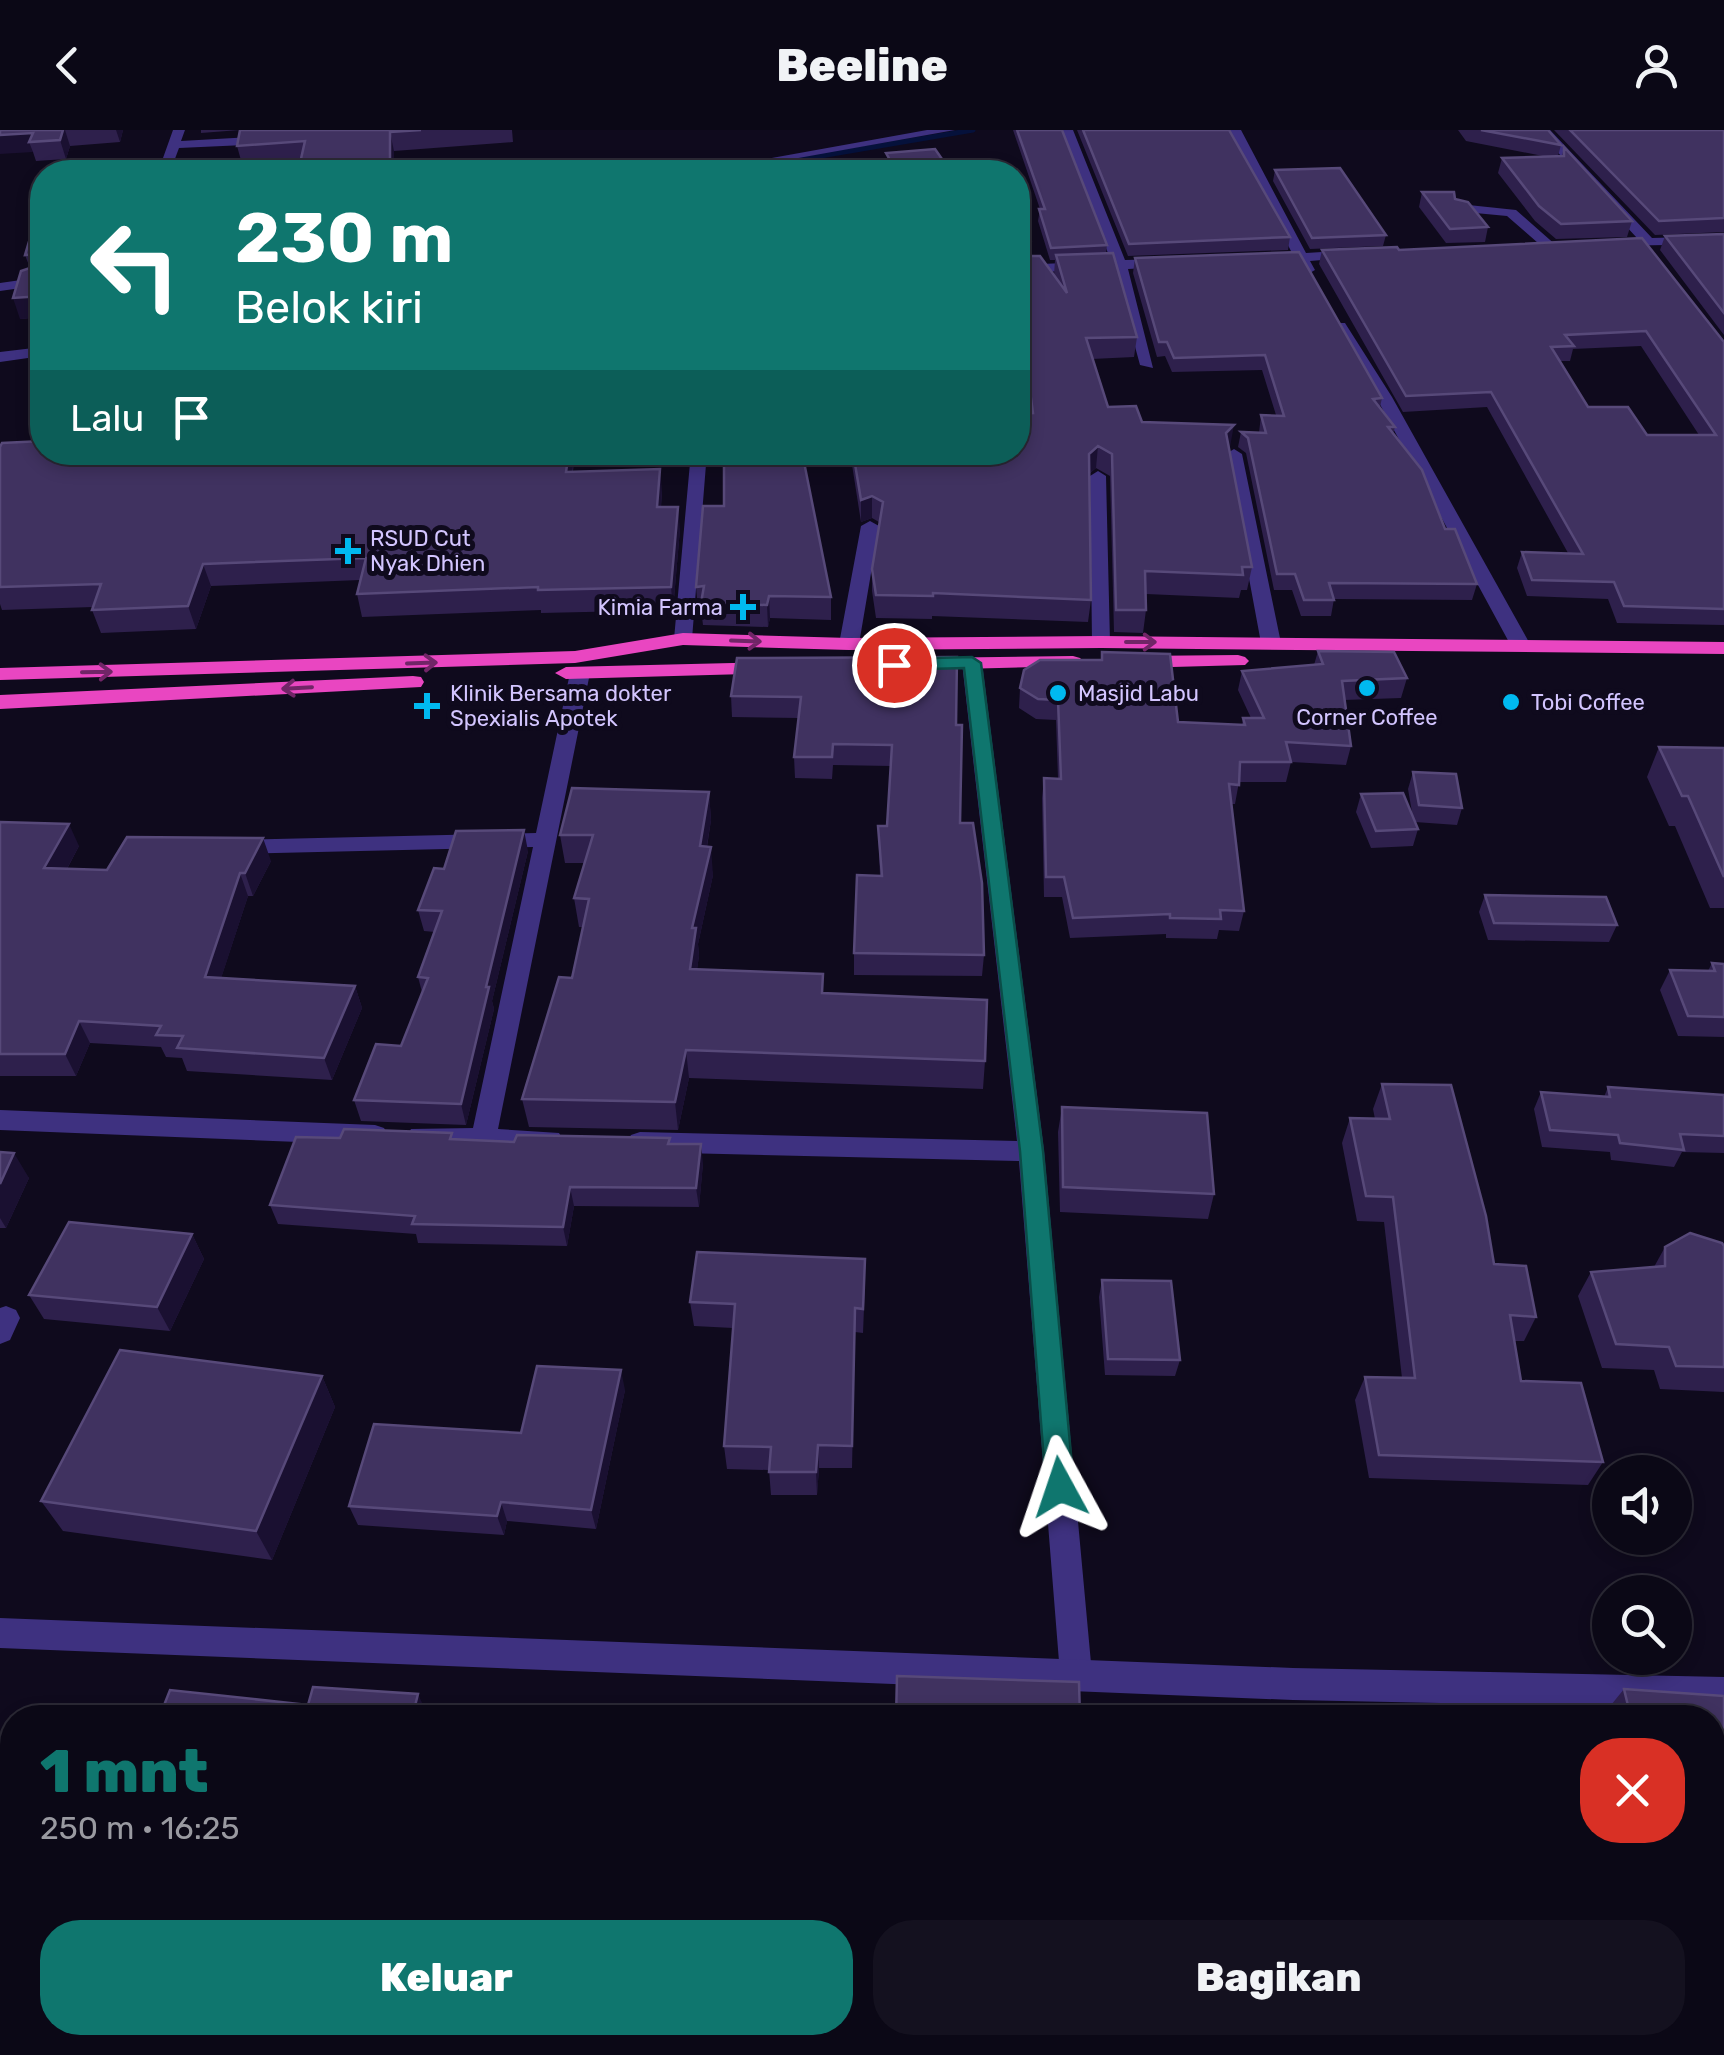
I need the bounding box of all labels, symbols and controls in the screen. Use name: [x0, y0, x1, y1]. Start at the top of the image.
icon: back: [40, 38, 95, 93]
icon: person: [1629, 38, 1684, 93]
text: Beeline: [776, 39, 948, 92]
text: 230 m: [235, 197, 453, 280]
icon: left: [70, 200, 200, 330]
text: Belok kiri: [235, 281, 423, 334]
icon: arrive: [164, 390, 219, 445]
text: Lalu: [70, 395, 144, 441]
place label: RSUD Cut Nyak Dhien: [370, 525, 485, 577]
marker: RSUD Cut Nyak Dhien: [335, 538, 361, 564]
place label: Kimia Farma: [598, 594, 723, 621]
marker: Kimia Farma: [732, 596, 754, 618]
pin: [852, 623, 937, 708]
one-way arrow: [729, 632, 761, 651]
one-way arrow: [1124, 632, 1156, 652]
icon: arrive: [867, 638, 922, 693]
one-way arrow: [406, 653, 438, 672]
one-way arrow: [81, 663, 113, 682]
marker: Corner Coffee: [1356, 677, 1378, 699]
one-way arrow: [282, 679, 314, 698]
place label: Klinik Bersama dokter Spexialis Apotek: [450, 680, 672, 732]
place label: Masjid Labu: [1078, 680, 1199, 707]
marker: Masjid Labu: [1047, 682, 1069, 704]
place label: Tobi Coffee: [1531, 689, 1645, 716]
marker: Tobi Coffee: [1500, 691, 1522, 713]
marker: Klinik Bersama dokter Spexialis Apotek: [414, 693, 440, 719]
place label: Corner Coffee: [1296, 704, 1438, 731]
position arrow: [1008, 1435, 1112, 1539]
map controls: [1592, 1455, 1692, 1675]
button: sound: [1592, 1455, 1692, 1555]
button: search: [1592, 1575, 1692, 1675]
text: 1 mnt: [40, 1736, 208, 1807]
button: close: [1580, 1738, 1685, 1843]
text: 250 m · 16:25: [40, 1809, 240, 1847]
button: Keluar: [40, 1920, 853, 2035]
button: Bagikan: [873, 1920, 1685, 2035]

